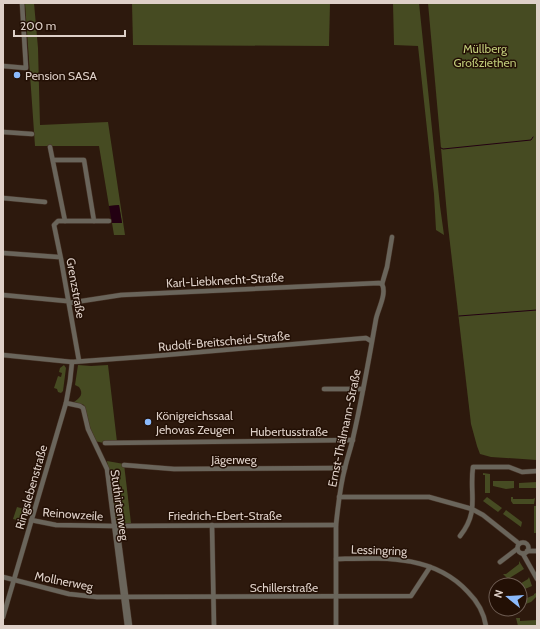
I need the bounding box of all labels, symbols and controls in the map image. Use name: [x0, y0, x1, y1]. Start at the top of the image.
scale bar: [14, 12, 125, 38]
text: 200 m: [20, 18, 56, 33]
park label: Müllberg Großziethen: [454, 41, 517, 70]
place label: Pension SASA: [25, 68, 97, 83]
marker: Pension SASA: [12, 70, 22, 80]
street label: Grenzstraße: [63, 256, 89, 320]
street label: Karl-Liebknecht-Straße: [166, 269, 284, 291]
street label: Rudolf-Breitscheid-Straße: [157, 328, 291, 354]
street label: Ernst-Thälmann-Straße: [324, 368, 364, 488]
place label: Königreichssaal Jehovas Zeugen: [155, 408, 235, 437]
marker: Königreichssaal Jehovas Zeugen: [143, 417, 153, 427]
street label: Hubertusstraße: [250, 424, 328, 439]
street label: Ringslebenstraße: [12, 443, 50, 531]
street label: Jägerweg: [210, 452, 258, 467]
street label: Stuthirtenweg: [108, 469, 133, 542]
street label: Reinowzeile: [42, 504, 104, 524]
street label: Friedrich-Ebert-Straße: [168, 508, 282, 523]
street label: Lessingring: [351, 542, 408, 559]
street label: Mollnerweg: [33, 568, 96, 594]
north arrow: [488, 577, 528, 617]
street label: Schillerstraße: [250, 580, 318, 595]
text: N: [491, 588, 506, 600]

